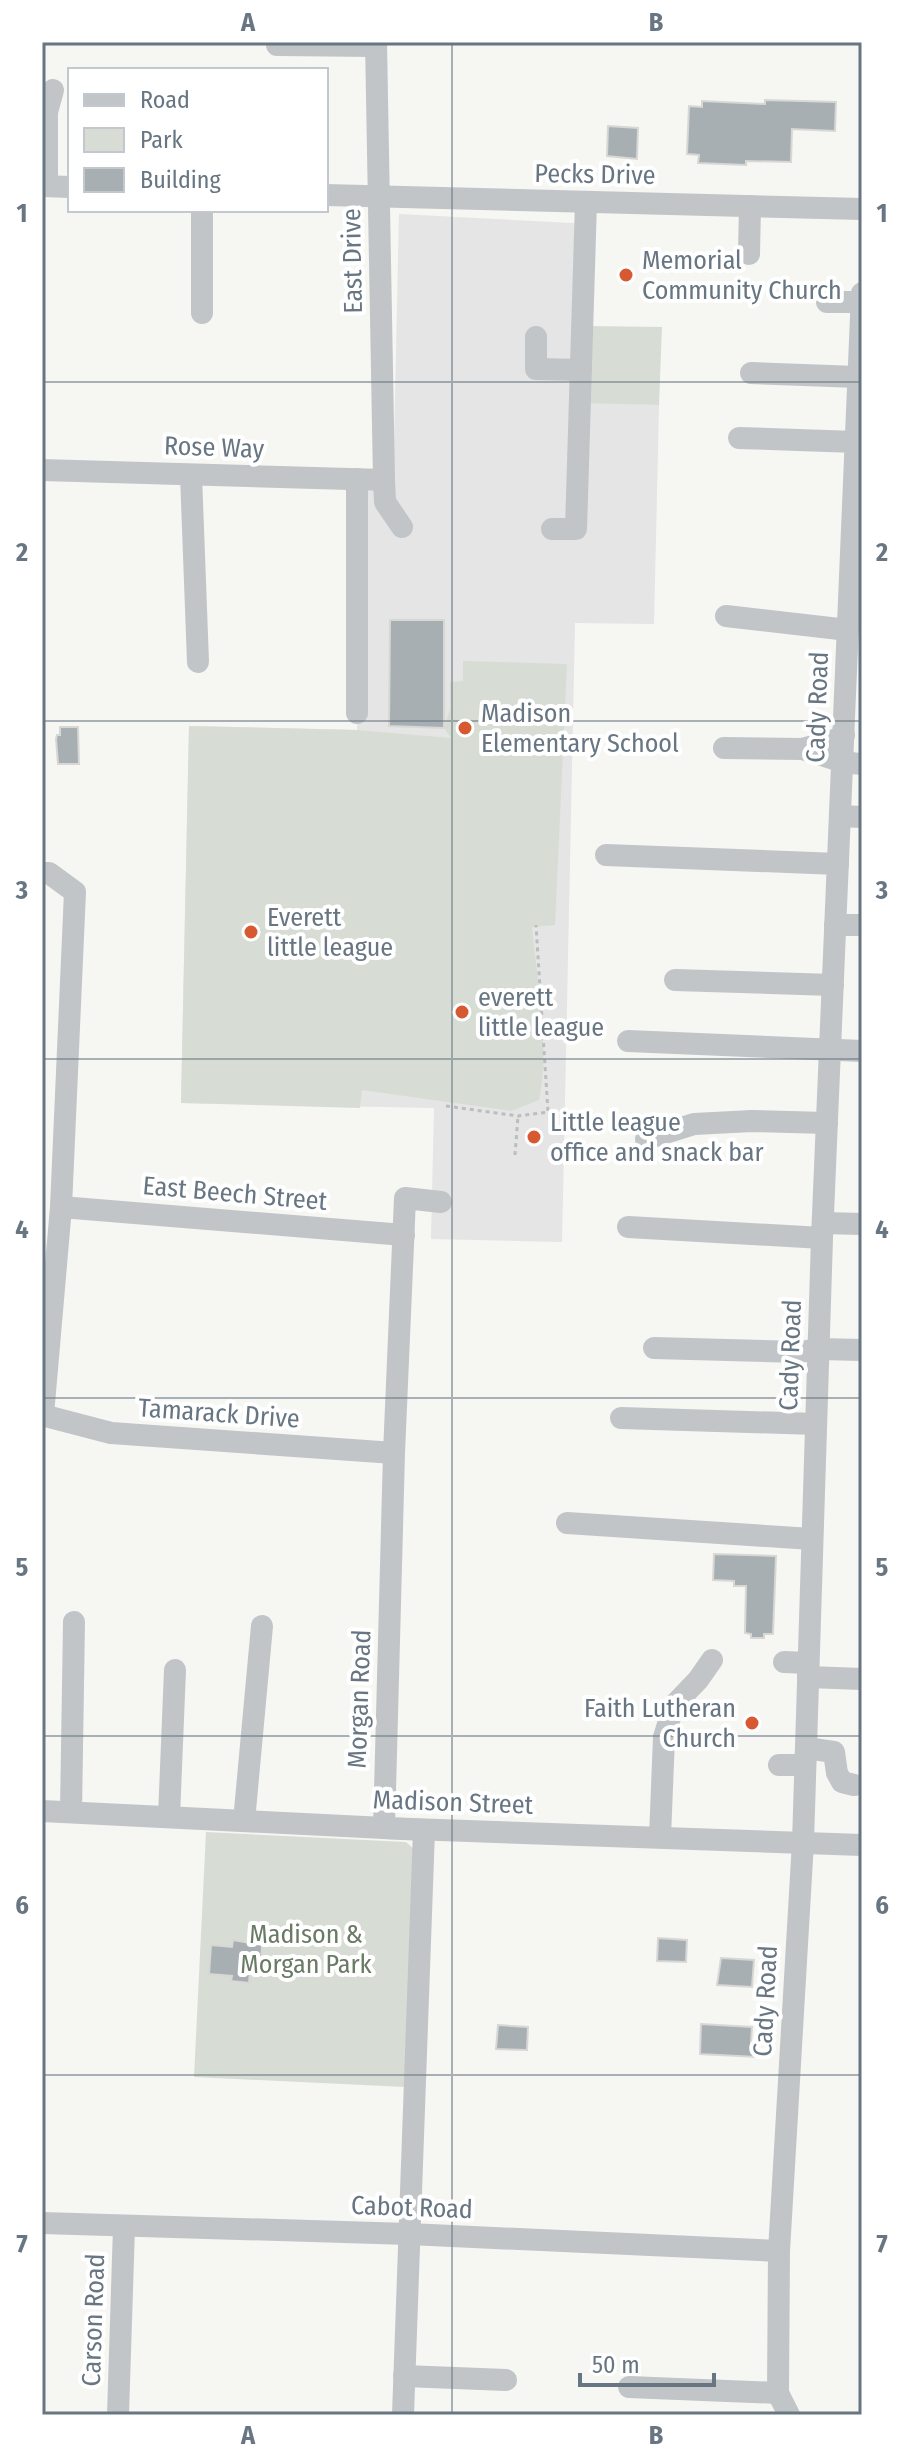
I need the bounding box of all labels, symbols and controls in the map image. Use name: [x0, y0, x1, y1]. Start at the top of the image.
text: A: [240, 7, 256, 38]
text: B: [649, 7, 664, 38]
legend: [68, 68, 328, 212]
text: Road: [140, 86, 190, 114]
text: Park: [140, 126, 183, 154]
street label: Pecks Drive: [534, 158, 656, 191]
text: Building: [140, 166, 222, 194]
text: 1: [17, 198, 28, 229]
text: 1: [877, 198, 888, 229]
street label: East Drive: [336, 208, 369, 314]
place label: Memorial Community Church: [642, 245, 842, 306]
marker: Memorial Community Church: [617, 266, 635, 284]
street label: Rose Way: [163, 430, 265, 465]
text: 2: [15, 537, 28, 568]
text: 2: [875, 537, 888, 568]
street label: Cady Road: [800, 651, 835, 763]
place label: Madison Elementary School: [481, 698, 679, 759]
marker: Madison Elementary School: [456, 719, 474, 737]
text: 3: [15, 875, 28, 906]
text: 3: [875, 875, 888, 906]
place label: Everett little league: [267, 902, 393, 963]
marker: Everett little league: [242, 923, 260, 941]
place label: everett little league: [478, 982, 604, 1043]
marker: everett little league: [453, 1003, 471, 1021]
place label: Little league office and snack bar: [550, 1107, 764, 1168]
marker: Little league office and snack bar: [525, 1128, 543, 1146]
street label: East Beech Street: [141, 1170, 329, 1217]
text: 4: [15, 1214, 29, 1245]
text: 4: [875, 1214, 889, 1245]
street label: Cady Road: [773, 1299, 808, 1411]
street label: Tamarack Drive: [137, 1392, 301, 1435]
text: 5: [16, 1552, 29, 1583]
text: 5: [876, 1552, 889, 1583]
street label: Morgan Road: [342, 1629, 377, 1769]
place label: Faith Lutheran Church: [584, 1693, 736, 1754]
marker: Faith Lutheran Church: [743, 1714, 761, 1732]
street label: Madison Street: [372, 1784, 534, 1821]
text: 6: [15, 1890, 29, 1921]
text: 6: [875, 1890, 889, 1921]
park label: Madison & Morgan Park: [240, 1919, 373, 1980]
street label: Cady Road: [747, 1945, 784, 2057]
street label: Cabot Road: [351, 2190, 473, 2225]
text: 7: [16, 2229, 28, 2260]
text: 7: [876, 2229, 888, 2260]
street label: Carson Road: [76, 2253, 111, 2387]
scale bar: [580, 2337, 714, 2387]
text: 50 m: [592, 2351, 640, 2379]
text: A: [240, 2420, 256, 2451]
text: B: [649, 2420, 664, 2451]

